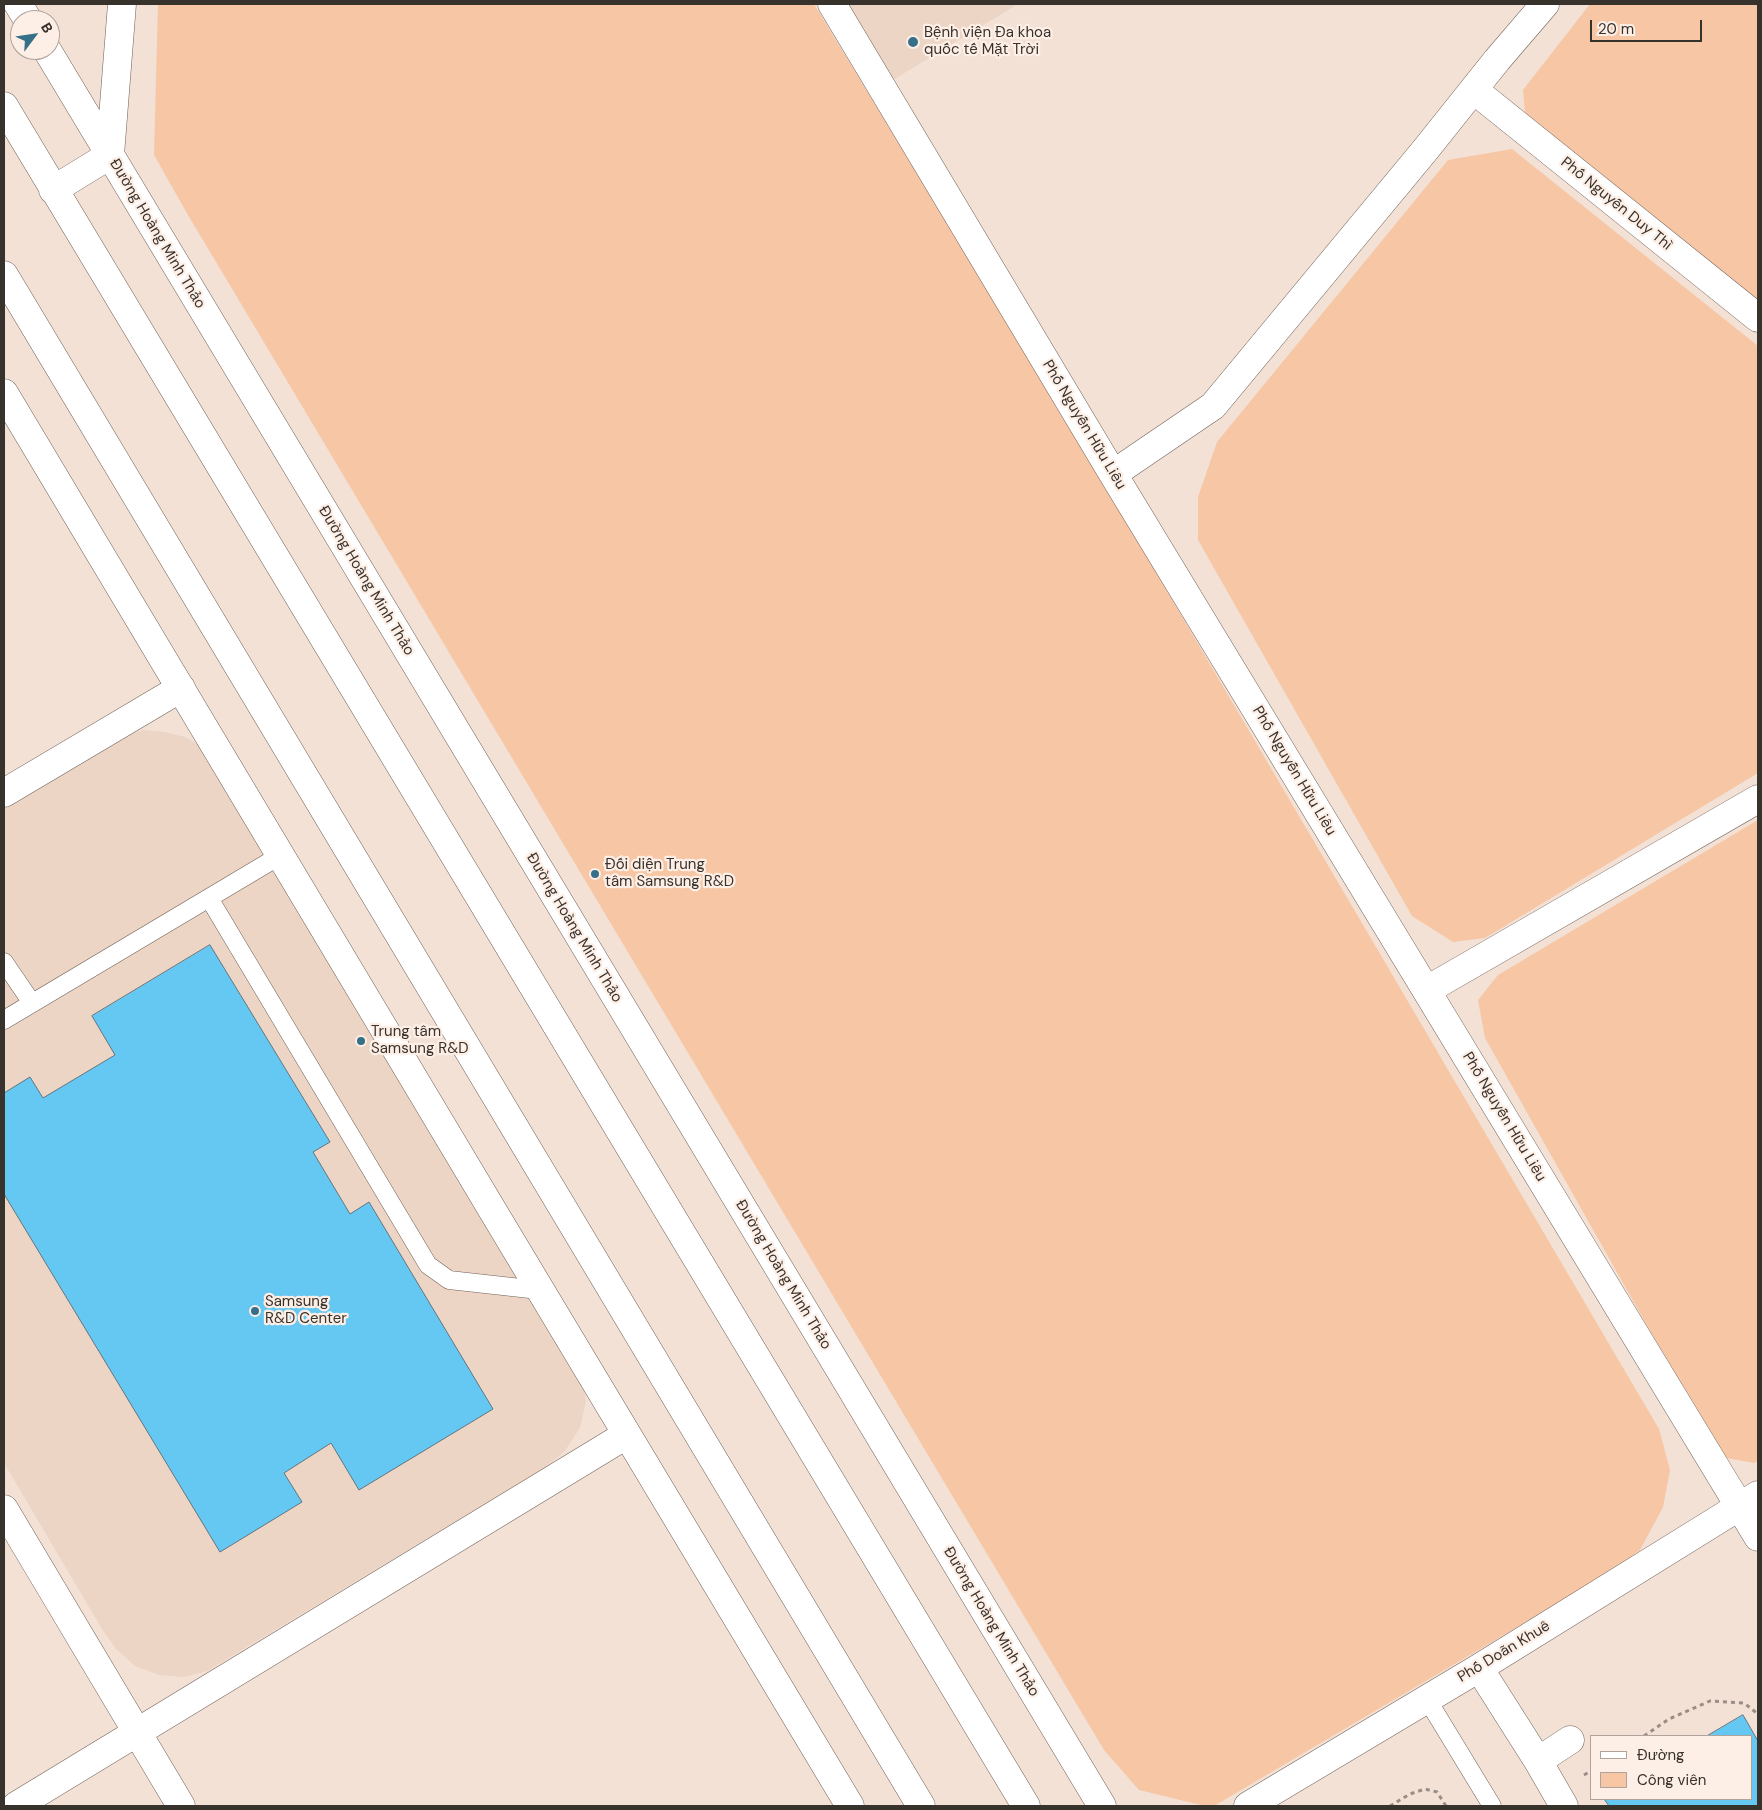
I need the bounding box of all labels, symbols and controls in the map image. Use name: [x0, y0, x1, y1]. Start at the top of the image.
north arrow: [10, 10, 60, 60]
scale bar: [1592, 10, 1704, 42]
text: B: [37, 19, 57, 36]
text: 20 m: [1598, 19, 1634, 39]
place label: Bệnh viện Đa khoa quốc tế Mặt Trời: [924, 24, 1051, 59]
marker: Bệnh viện Đa khoa quốc tế Mặt Trời: [906, 35, 920, 49]
street label: Phố Nguyễn Duy Thì: [1557, 154, 1675, 254]
street label: Đường Hoàng Minh Thảo: [105, 156, 209, 312]
street label: Phố Nguyễn Hữu Liêu: [1038, 357, 1130, 493]
street label: Đường Hoàng Minh Thảo: [314, 503, 418, 659]
street label: Phố Nguyễn Hữu Liêu: [1248, 703, 1340, 839]
street label: Đường Hoàng Minh Thảo: [522, 850, 626, 1006]
place label: Đối diện Trung tâm Samsung R&D: [605, 856, 734, 891]
marker: Đối diện Trung tâm Samsung R&D: [589, 868, 601, 880]
place label: Trung tâm Samsung R&D: [371, 1023, 469, 1058]
marker: Trung tâm Samsung R&D: [355, 1035, 367, 1047]
street label: Phố Nguyễn Hữu Liêu: [1458, 1049, 1550, 1185]
street label: Đường Hoàng Minh Thảo: [731, 1197, 835, 1353]
place label: Samsung R&D Center: [265, 1293, 347, 1328]
marker: Samsung R&D Center: [249, 1305, 261, 1317]
street label: Đường Hoàng Minh Thảo: [939, 1544, 1043, 1700]
street label: Phố Doãn Khuê: [1454, 1617, 1554, 1687]
legend: [1590, 1735, 1752, 1800]
text: Đường: [1637, 1745, 1685, 1765]
text: Công viên: [1637, 1770, 1706, 1790]

